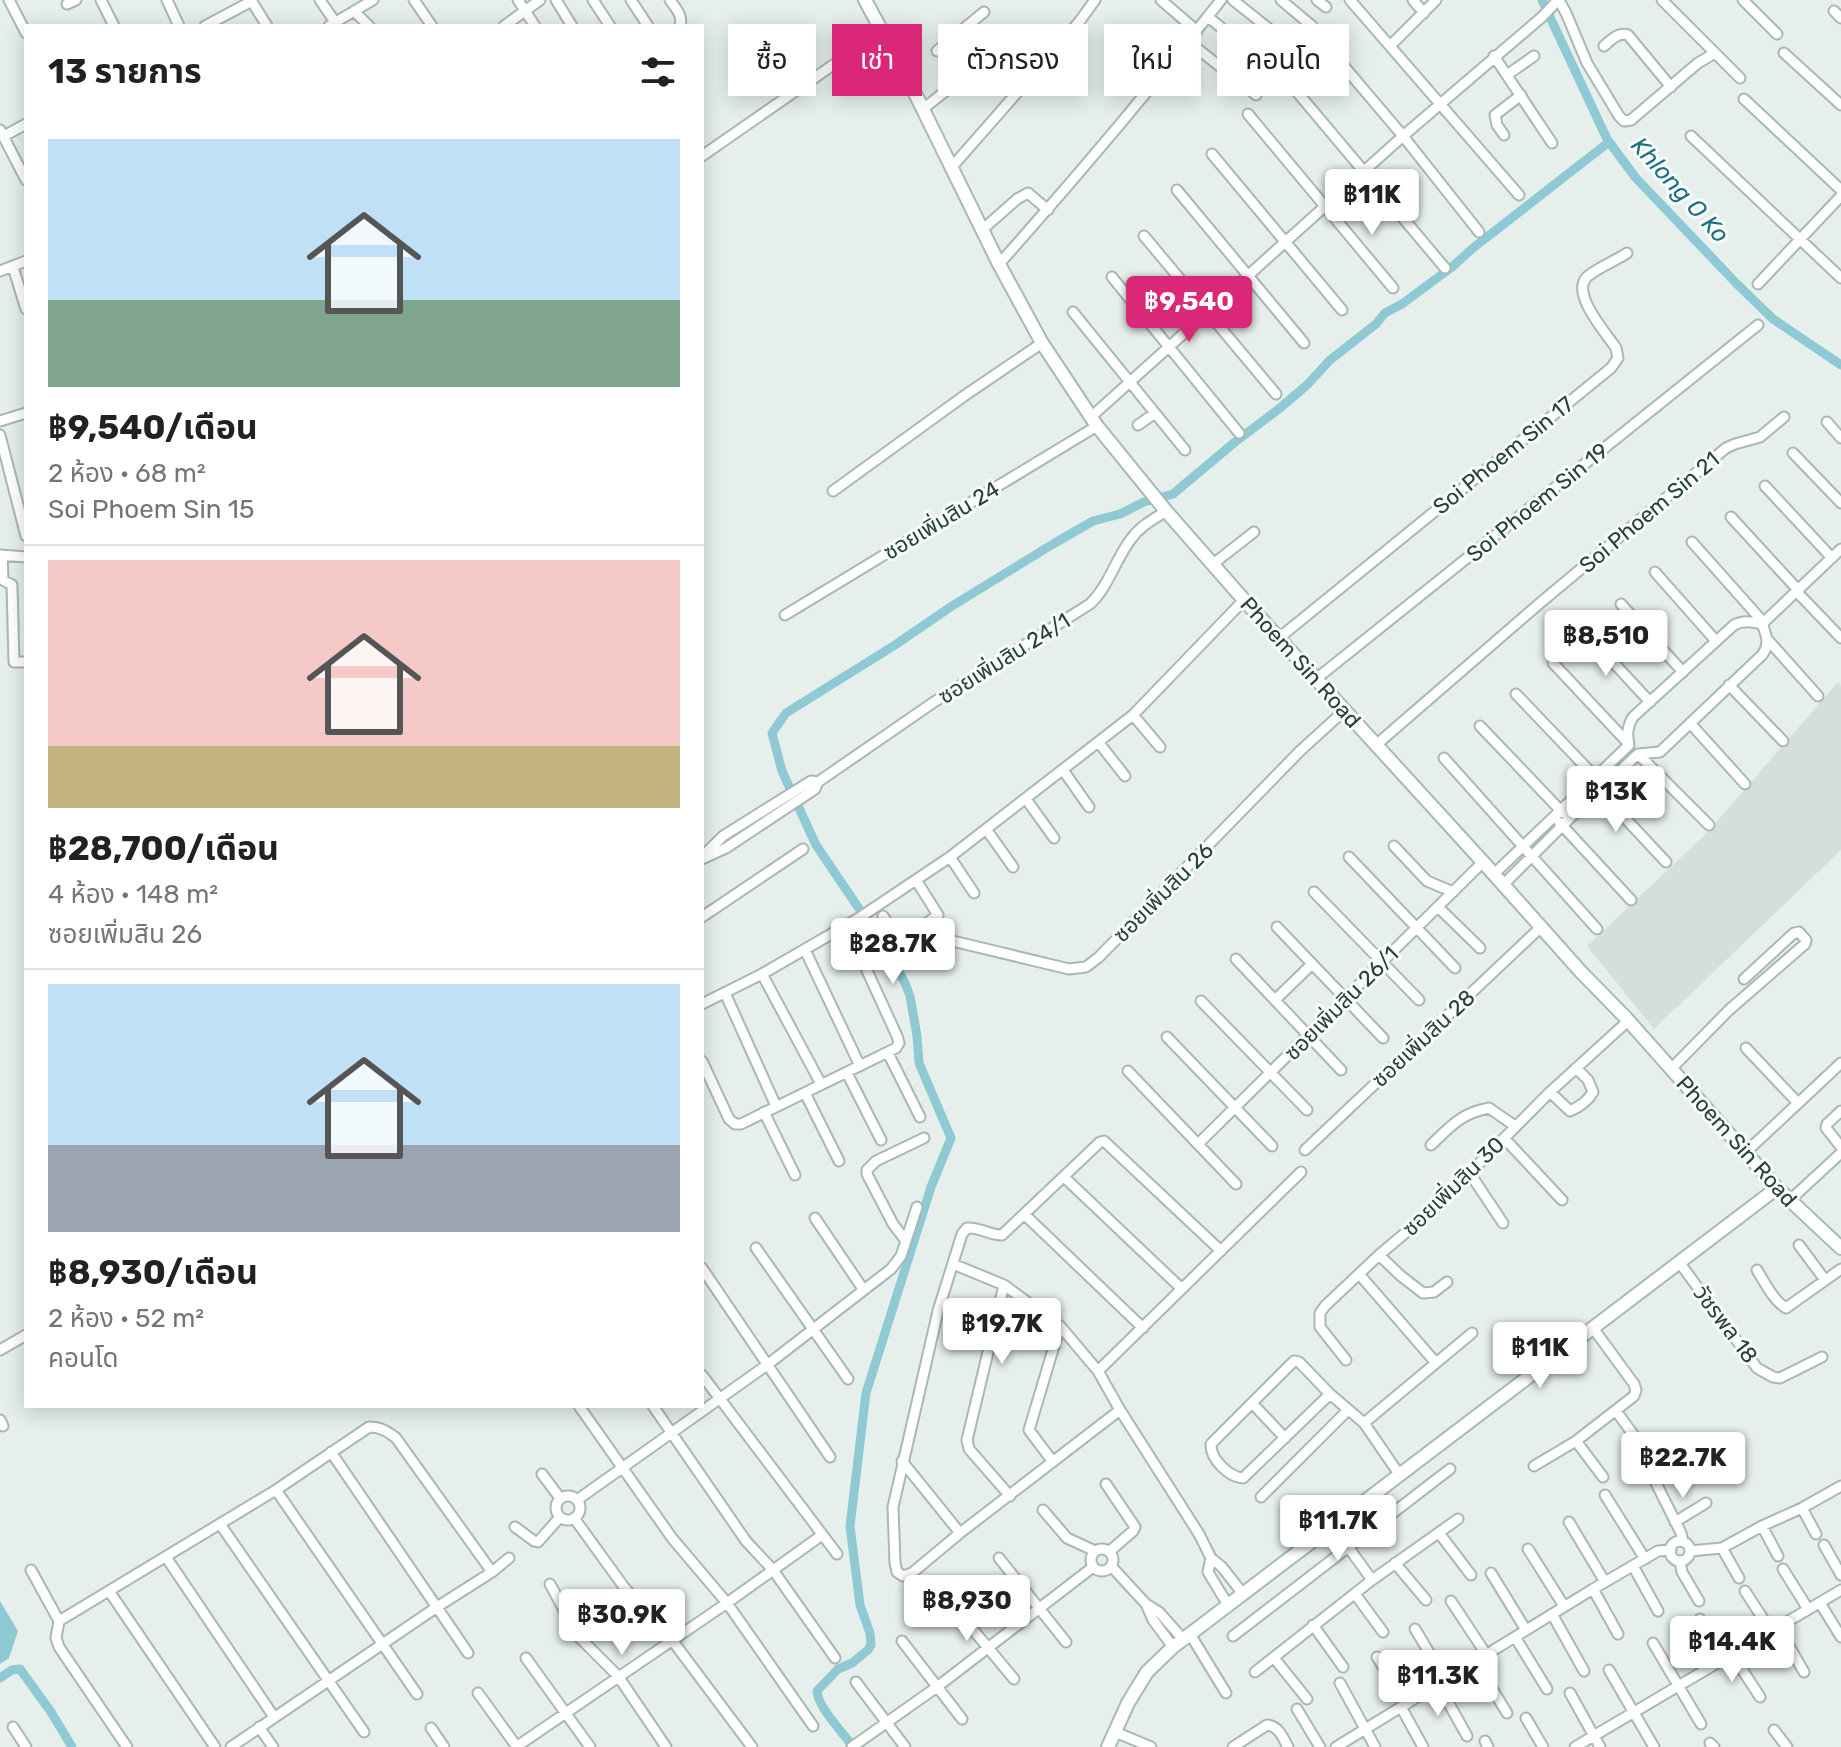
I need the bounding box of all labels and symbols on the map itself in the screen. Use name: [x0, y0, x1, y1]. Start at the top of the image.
water label: Khlong O Ko: [1625, 131, 1735, 249]
pin: ฿11K: [1325, 169, 1419, 237]
pin: ฿9,540: [1124, 276, 1254, 344]
street label: Soi Phoem Sin 17: [1428, 390, 1579, 520]
street label: Soi Phoem Sin 19: [1461, 437, 1614, 568]
street label: Soi Phoem Sin 21: [1574, 446, 1725, 579]
street label: ซอยเพิ่มสิน 24: [878, 475, 1004, 566]
street label: Phoem Sin Road: [1235, 591, 1367, 734]
street label: ซอยเพิ่มสิน 24/1: [933, 607, 1075, 710]
pin: ฿8,510: [1541, 610, 1671, 678]
pin: ฿13K: [1569, 766, 1663, 834]
street label: ซอยเพิ่มสิน 26: [1107, 836, 1219, 948]
pin: ฿28.7K: [828, 918, 958, 986]
street label: ซอยเพิ่มสิน 26/1: [1278, 940, 1404, 1066]
street label: ซอยเพิ่มสิน 28: [1366, 983, 1481, 1093]
street label: Phoem Sin Road: [1671, 1070, 1803, 1213]
street label: ซอยเพิ่มสิน 30: [1396, 1130, 1510, 1242]
street label: วัชรพล 18: [1688, 1280, 1764, 1368]
pin: ฿19.7K: [937, 1298, 1067, 1366]
pin: ฿11K: [1493, 1322, 1587, 1390]
pin: ฿22.7K: [1618, 1432, 1748, 1500]
pin: ฿11.7K: [1273, 1495, 1403, 1563]
pin: ฿8,930: [902, 1575, 1032, 1643]
pin: ฿30.9K: [557, 1589, 687, 1657]
pin: ฿14.4K: [1667, 1616, 1797, 1684]
pin: ฿11.3K: [1373, 1650, 1503, 1718]

